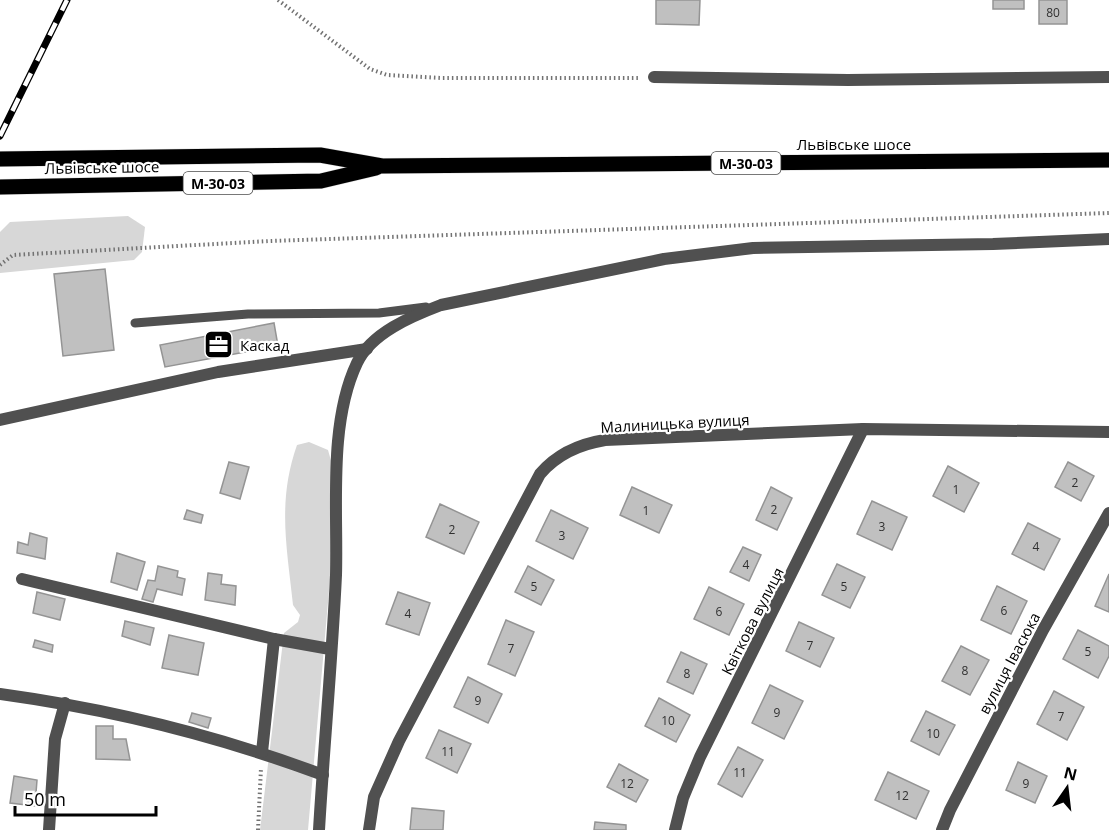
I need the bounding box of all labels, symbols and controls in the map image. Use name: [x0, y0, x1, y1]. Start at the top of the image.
house number: 80: [1046, 4, 1060, 21]
street label: Львівське шосе: [797, 134, 911, 154]
road number: М-30-03: [712, 152, 780, 174]
street label: Львівське шосе: [45, 156, 159, 178]
road number: М-30-03: [184, 172, 252, 194]
office icon: Каскад: [203, 329, 235, 361]
place label: Каскад: [240, 335, 290, 355]
street label: Малиницька вулиця: [600, 409, 750, 437]
house number: 2: [1072, 474, 1079, 491]
house number: 1: [953, 481, 959, 498]
house number: 2: [771, 501, 778, 518]
house number: 1: [643, 502, 649, 519]
house number: 3: [879, 518, 886, 535]
house number: 2: [449, 521, 456, 538]
house number: 3: [559, 527, 566, 544]
house number: 4: [1033, 538, 1040, 555]
house number: 4: [743, 556, 750, 573]
street label: Квіткова вулиця: [716, 564, 788, 678]
house number: 5: [531, 578, 538, 595]
house number: 5: [841, 578, 848, 595]
house number: 6: [1001, 602, 1008, 619]
house number: 6: [716, 603, 723, 620]
house number: 4: [405, 605, 412, 622]
street label: вулиця Івасюка: [974, 609, 1044, 717]
house number: 7: [807, 637, 814, 654]
house number: 7: [508, 640, 515, 657]
house number: 5: [1085, 643, 1092, 660]
house number: 8: [962, 662, 969, 679]
house number: 8: [684, 665, 691, 682]
house number: 9: [475, 692, 482, 709]
house number: 9: [774, 704, 781, 721]
house number: 7: [1058, 708, 1065, 725]
house number: 10: [661, 712, 675, 729]
house number: 10: [926, 725, 940, 742]
house number: 11: [441, 743, 455, 760]
north arrow: [1037, 758, 1097, 818]
text: N: [1062, 761, 1080, 786]
house number: 11: [733, 764, 747, 781]
house number: 12: [620, 775, 634, 792]
house number: 9: [1023, 775, 1030, 792]
scale bar: [15, 779, 156, 817]
text: 50 m: [24, 787, 66, 811]
house number: 12: [895, 787, 909, 804]

